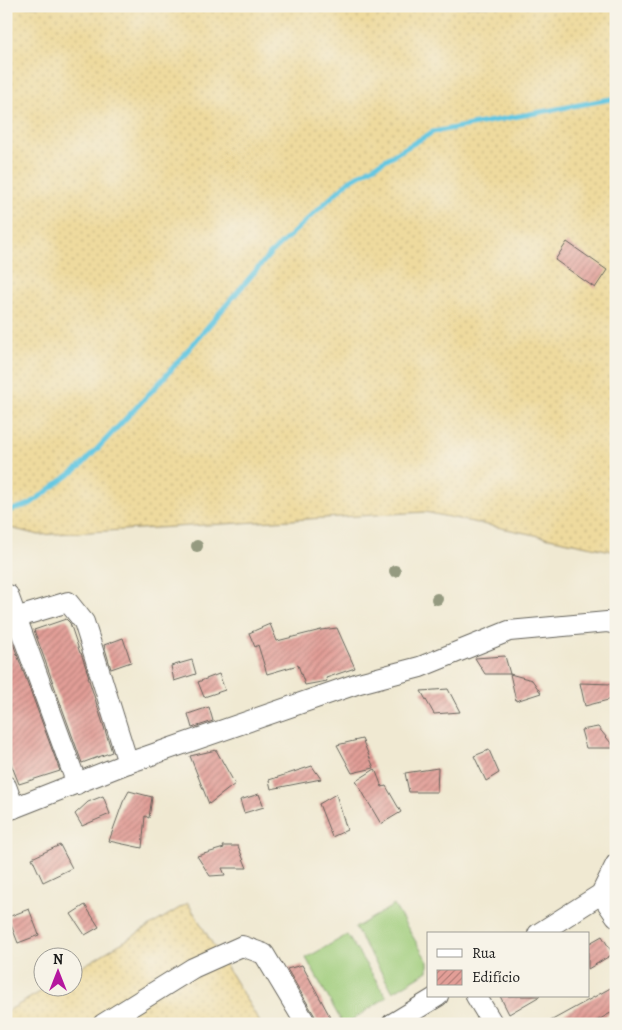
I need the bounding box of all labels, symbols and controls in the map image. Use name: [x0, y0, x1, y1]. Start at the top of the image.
legend: [427, 932, 590, 998]
text: Rua: [472, 943, 496, 963]
north arrow: [32, 948, 82, 998]
text: N: [53, 950, 63, 969]
text: Edifício: [472, 967, 520, 987]

